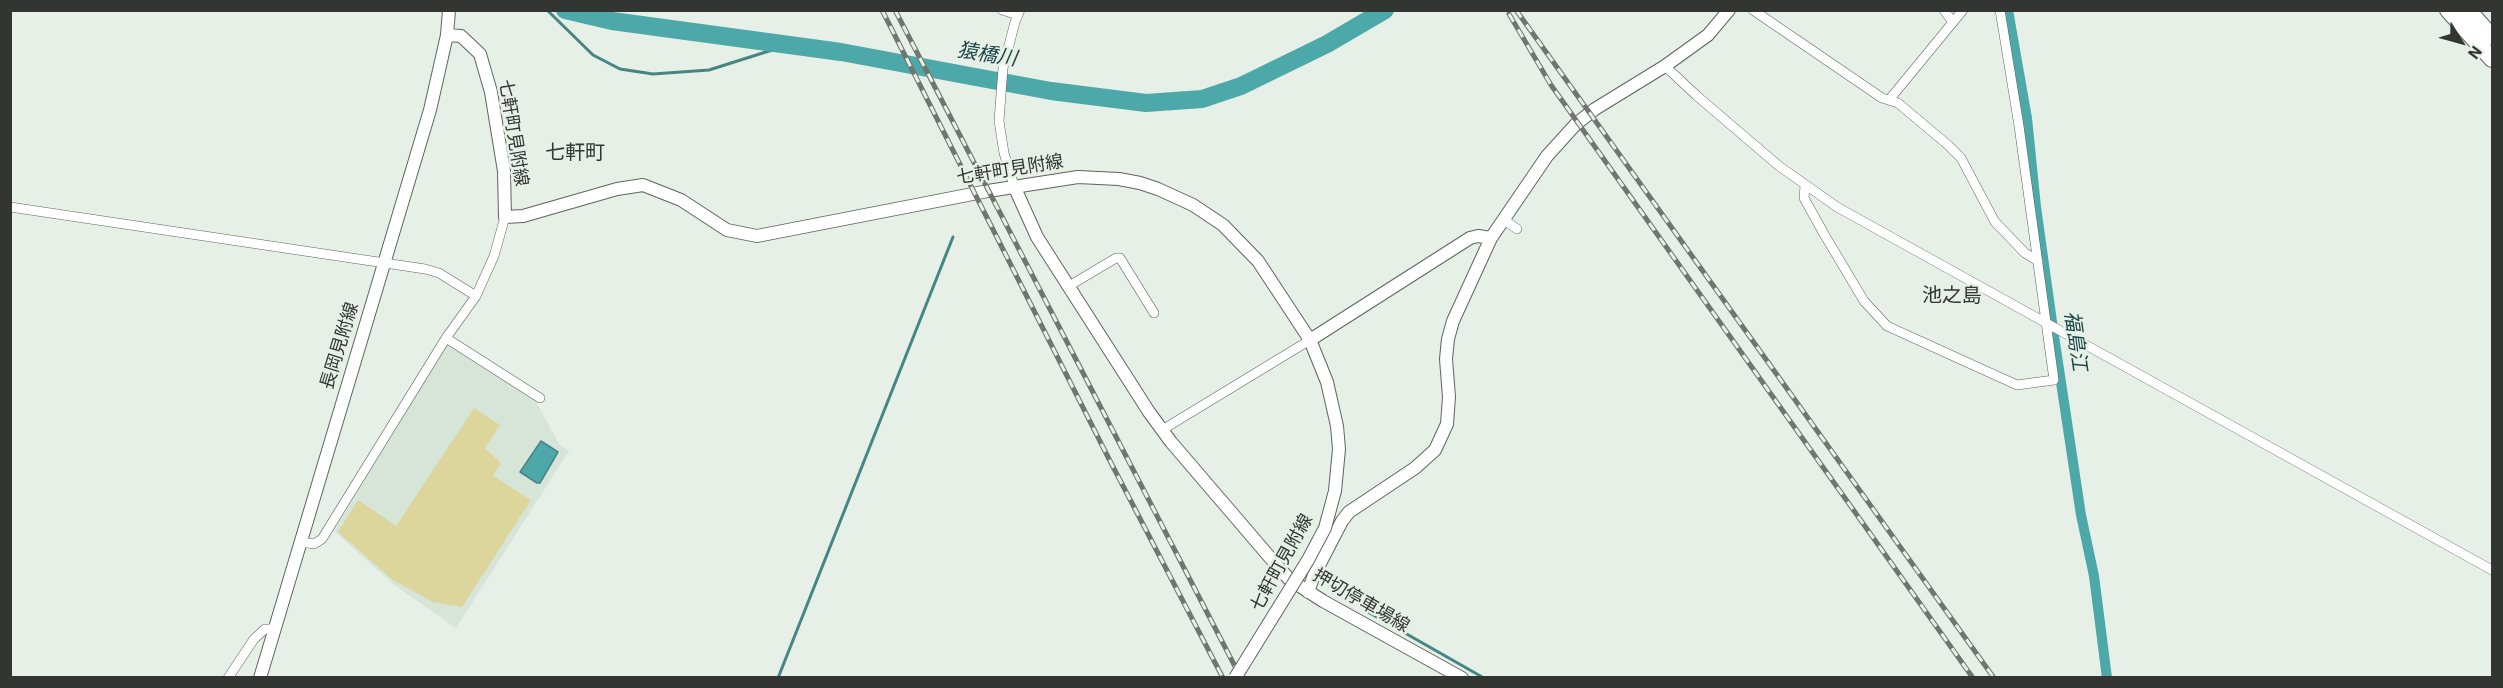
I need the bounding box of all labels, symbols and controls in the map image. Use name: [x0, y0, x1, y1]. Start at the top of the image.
north arrow: [2431, 12, 2491, 72]
water label: 猿橋川: [955, 38, 1019, 72]
text: N: [2464, 42, 2487, 63]
street label: 七軒町見附線: [494, 78, 532, 188]
district label: 七軒町: [545, 141, 605, 165]
street label: 七軒町見附線: [955, 151, 1065, 189]
district label: 池之島: [1922, 284, 1982, 308]
street label: 長岡見附線: [317, 300, 363, 392]
water label: 福島江: [2059, 310, 2091, 372]
street label: 七軒町見附線: [1246, 511, 1318, 615]
street label: 押切停車場線: [1309, 565, 1413, 637]

